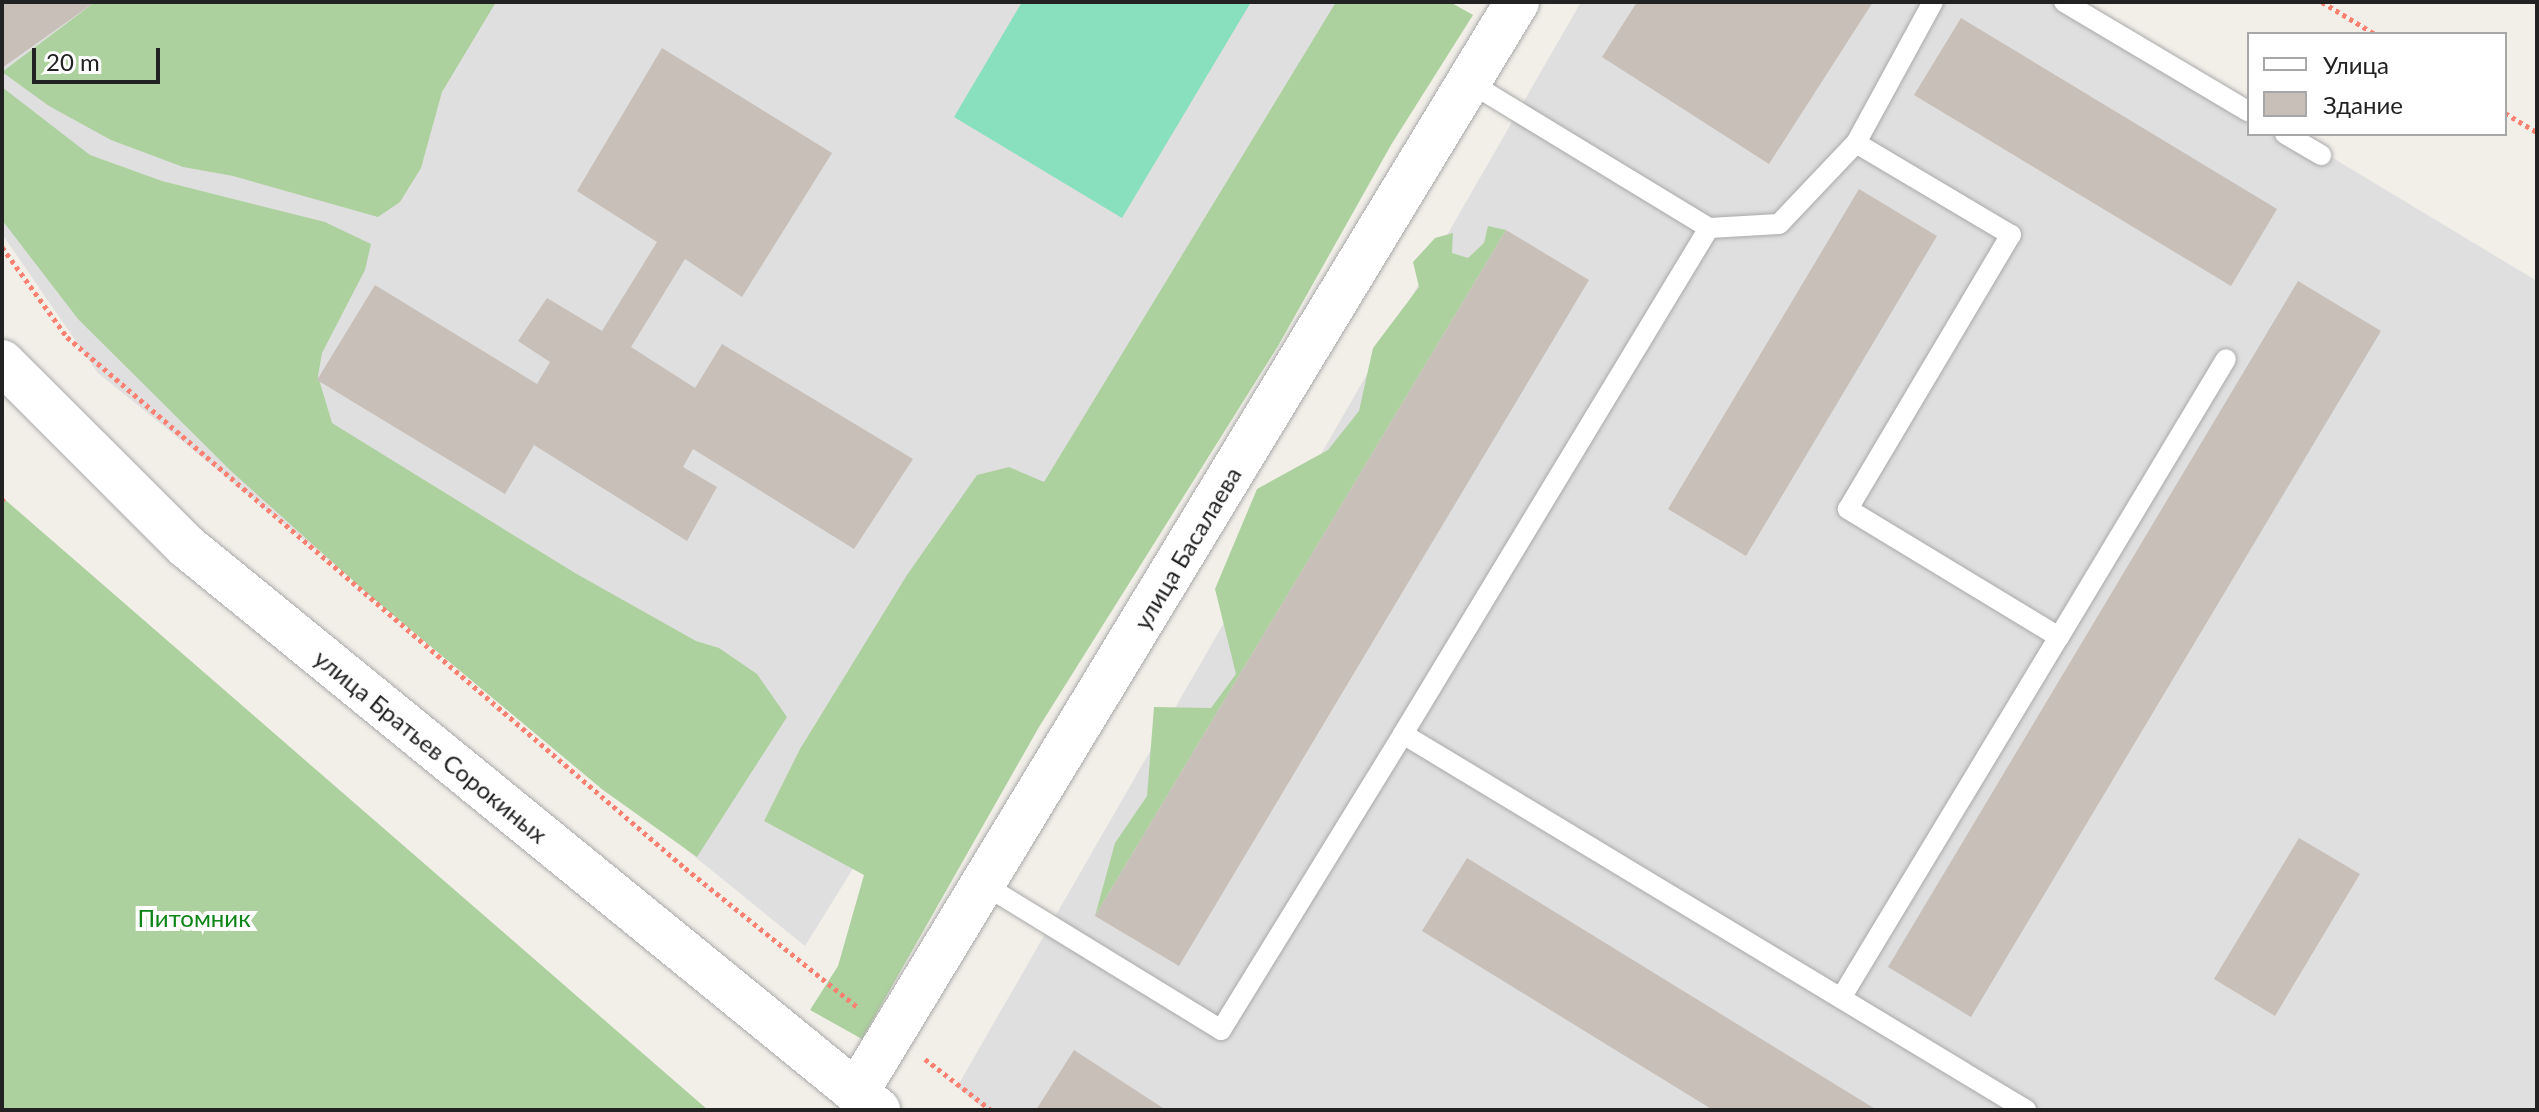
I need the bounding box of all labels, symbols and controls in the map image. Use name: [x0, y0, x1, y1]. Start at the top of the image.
scale bar: [36, 32, 164, 82]
legend: [2247, 32, 2507, 136]
text: 20 m: [46, 47, 100, 76]
text: Улица: [2323, 50, 2389, 79]
text: Здание: [2323, 90, 2403, 119]
street label: улица Басалаева: [1127, 462, 1247, 634]
street label: улица Братьев Сорокиных: [309, 643, 553, 849]
park label: Питомник: [137, 904, 251, 932]

